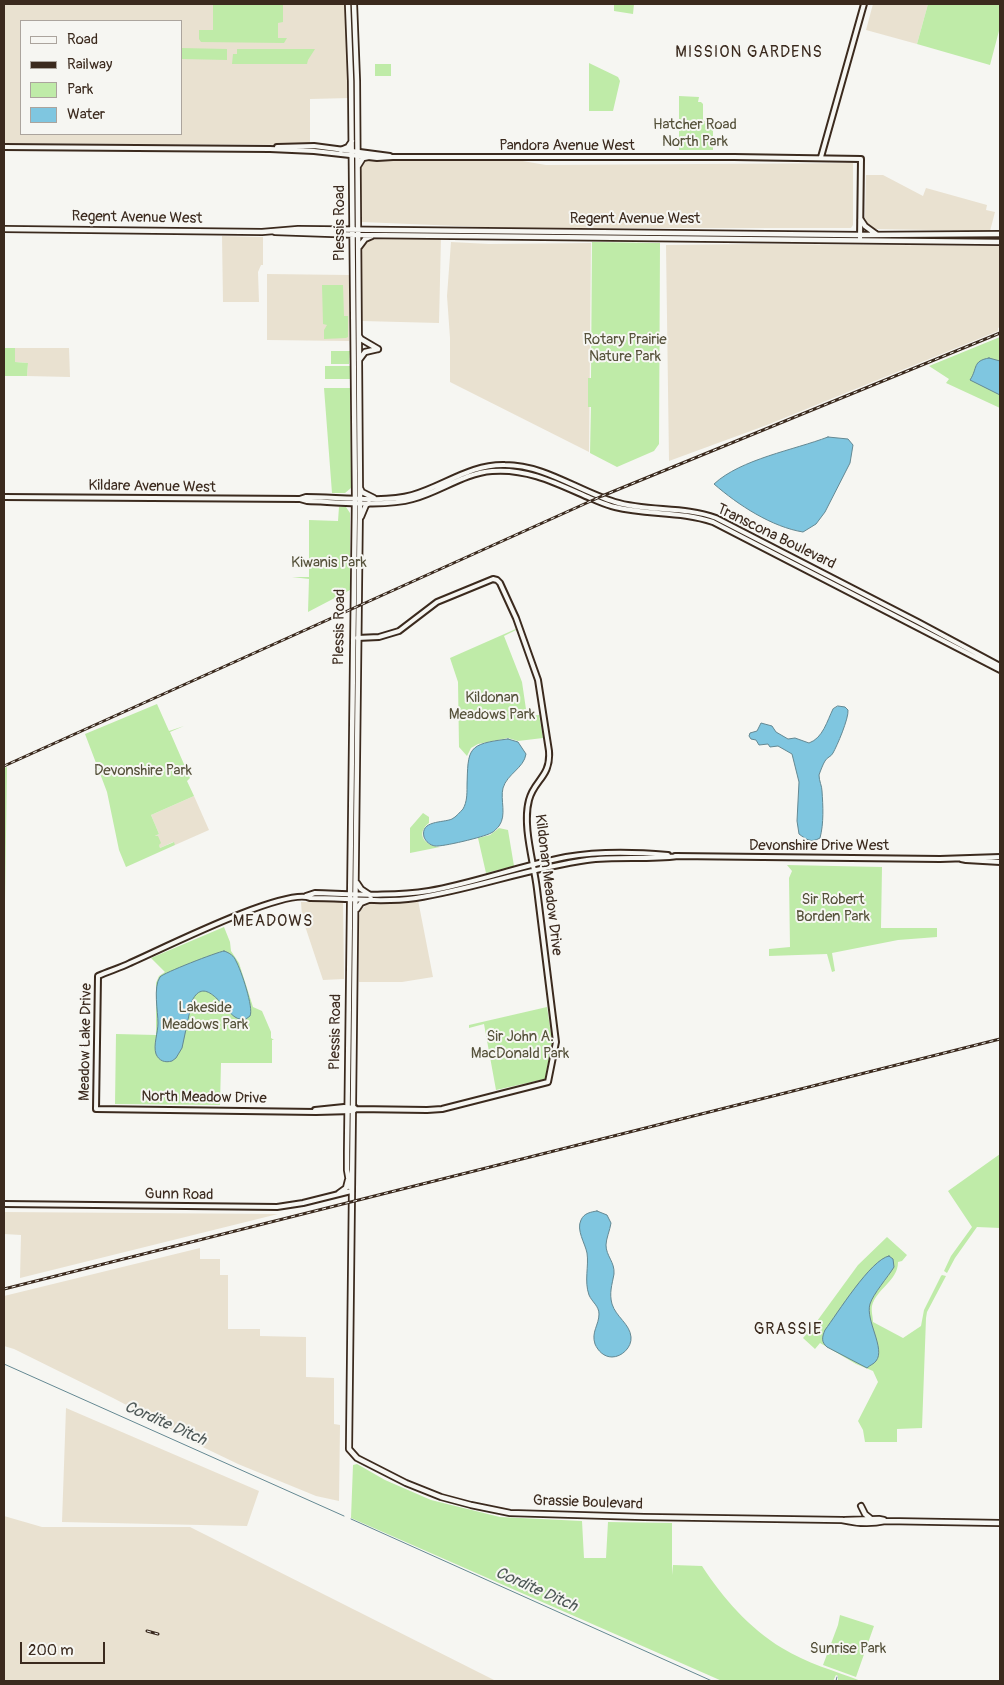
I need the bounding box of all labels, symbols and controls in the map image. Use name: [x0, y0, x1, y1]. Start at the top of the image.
legend: [20, 20, 182, 135]
text: Road: [67, 30, 98, 49]
district label: MISSION GARDENS: [673, 43, 825, 63]
text: Railway: [67, 55, 112, 74]
text: Park: [67, 80, 93, 99]
text: Water: [67, 105, 105, 124]
park label: Hatcher Road North Park: [653, 116, 737, 151]
street label: Pandora Avenue West: [499, 137, 635, 155]
street label: Plessis Road: [331, 185, 349, 261]
street label: Regent Avenue West: [72, 208, 202, 228]
street label: Regent Avenue West: [570, 210, 700, 228]
park label: Rotary Prairie Nature Park: [583, 331, 667, 366]
street label: Kildare Avenue West: [88, 477, 216, 497]
street label: Transcona Boulevard: [714, 500, 838, 574]
park label: Kiwanis Park: [291, 554, 367, 572]
street label: Plessis Road: [330, 589, 350, 665]
park label: Kildonan Meadows Park: [449, 689, 535, 724]
park label: Devonshire Park: [94, 762, 192, 780]
street label: Kildonan Meadow Drive: [530, 813, 566, 957]
street label: Devonshire Drive West: [749, 837, 889, 855]
park label: Sir Robert Borden Park: [796, 891, 870, 926]
district label: MEADOWS: [232, 912, 314, 932]
street label: Meadow Lake Drive: [76, 983, 96, 1101]
street label: Plessis Road: [326, 994, 346, 1070]
park label: Lakeside Meadows Park: [162, 999, 248, 1034]
park label: Sir John A. MacDonald Park: [471, 1028, 569, 1063]
street label: North Meadow Drive: [141, 1088, 267, 1108]
street label: Gunn Road: [144, 1185, 214, 1205]
district label: GRASSIE: [753, 1320, 823, 1340]
water label: Cordite Ditch: [121, 1397, 209, 1451]
street label: Grassie Boulevard: [533, 1492, 643, 1514]
water label: Cordite Ditch: [492, 1563, 580, 1617]
scale bar: [22, 1632, 108, 1664]
park label: Sunrise Park: [810, 1640, 886, 1658]
text: 200 m: [28, 1641, 73, 1660]

